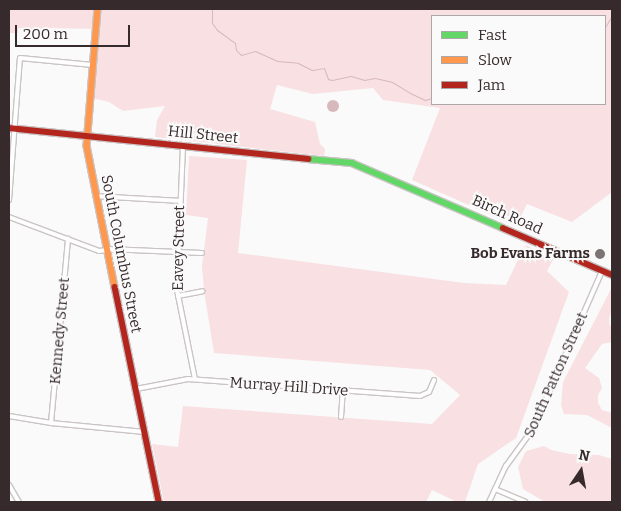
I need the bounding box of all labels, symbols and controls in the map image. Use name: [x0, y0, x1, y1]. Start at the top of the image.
scale bar: [18, 15, 132, 47]
legend: [431, 15, 606, 105]
text: 200 m: [23, 25, 68, 43]
text: Fast: [478, 26, 507, 44]
text: Slow: [478, 51, 512, 69]
text: Jam: [478, 76, 505, 94]
street label: Hill Street: [167, 122, 239, 148]
street label: South Columbus Street: [97, 173, 145, 335]
street label: Birch Road: [469, 191, 545, 239]
street label: Eavey Street: [169, 205, 189, 291]
place label: Bob Evans Farms: [470, 245, 590, 263]
marker: Bob Evans Farms: [594, 248, 606, 260]
street label: Kennedy Street: [46, 277, 74, 385]
street label: South Patton Street: [520, 310, 592, 440]
street label: Murray Hill Drive: [229, 374, 349, 400]
north arrow: [556, 446, 606, 496]
text: N: [577, 446, 591, 465]

